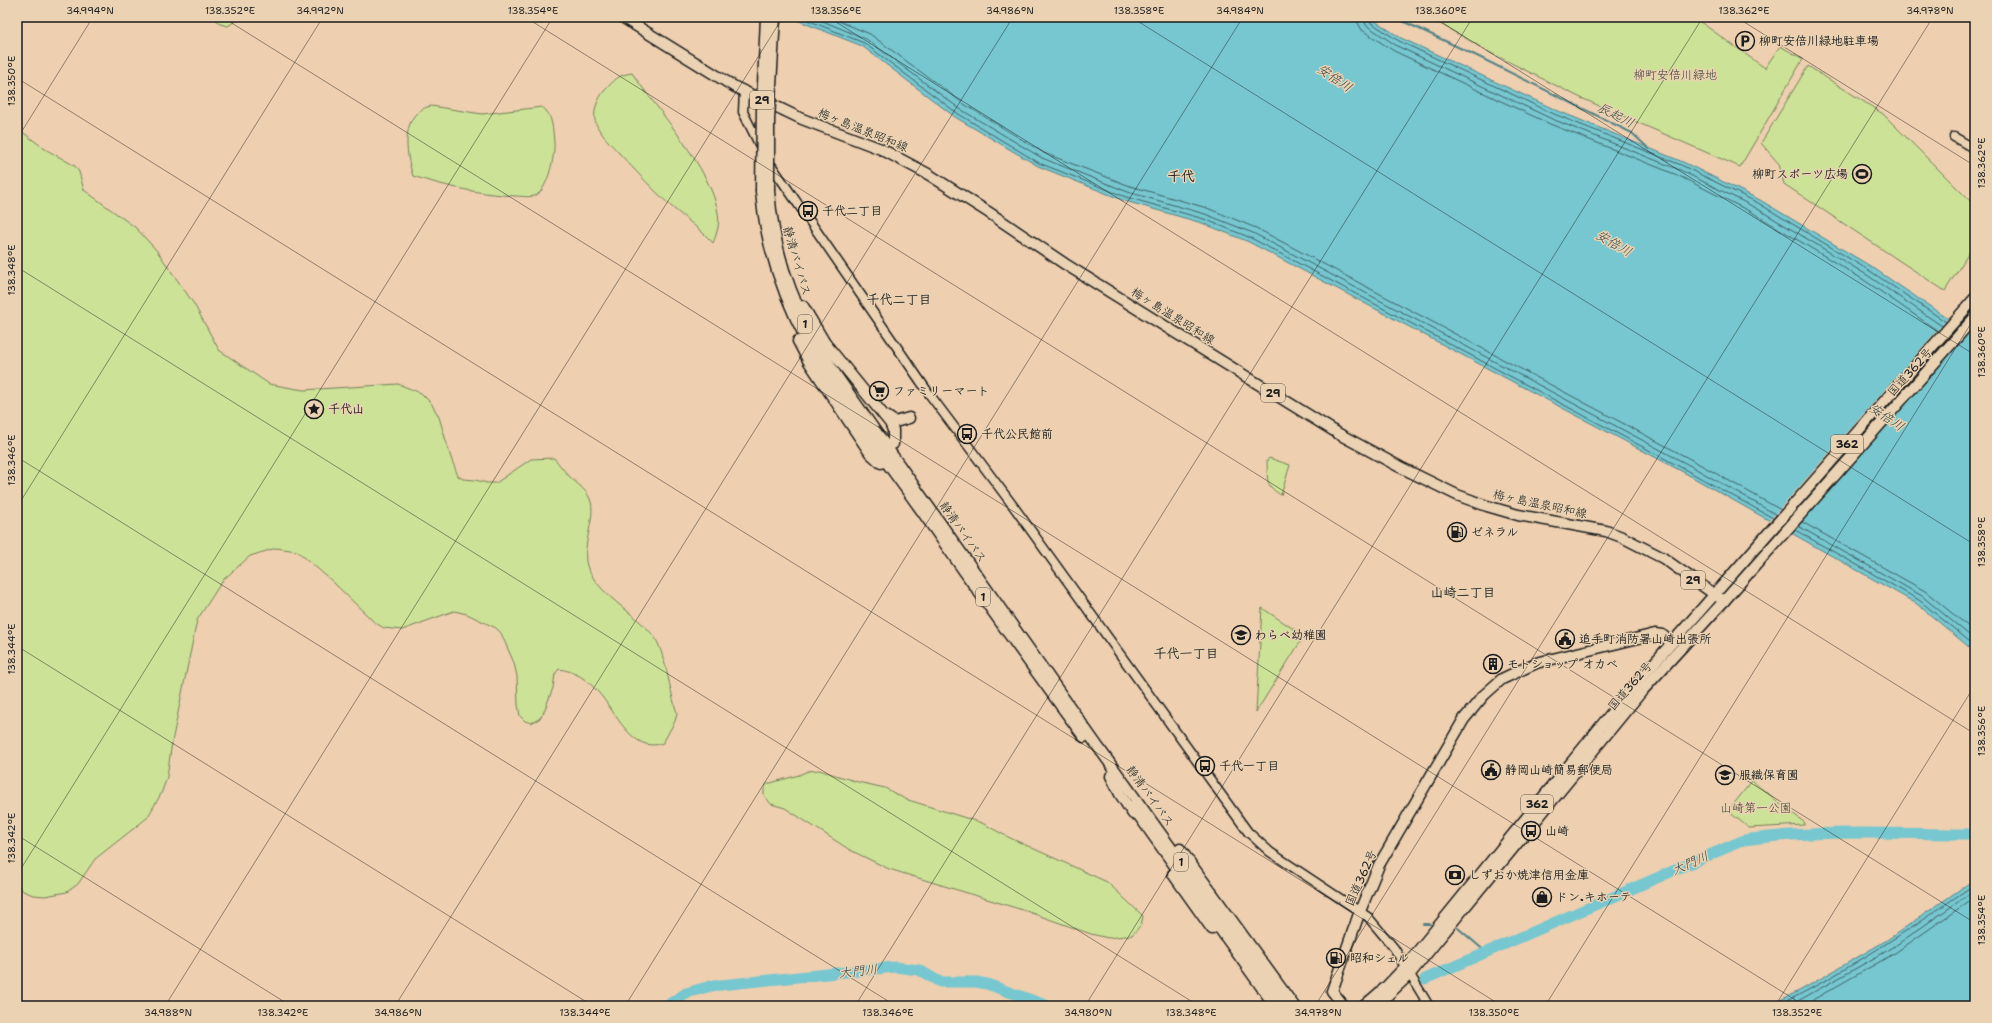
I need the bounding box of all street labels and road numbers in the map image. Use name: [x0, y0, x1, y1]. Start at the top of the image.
road number: 29: [750, 91, 774, 109]
street label: 梅ヶ島温泉昭和線: [815, 105, 911, 155]
street label: 静清バイパス: [779, 224, 815, 298]
street label: 梅ヶ島温泉昭和線: [1128, 284, 1218, 348]
road number: 1: [798, 315, 812, 333]
street label: 国道362号: [1884, 344, 1936, 400]
road number: 29: [1261, 384, 1285, 402]
road number: 362: [1831, 435, 1863, 453]
street label: 梅ヶ島温泉昭和線: [1491, 486, 1589, 522]
street label: 静清バイパス: [936, 498, 990, 566]
road number: 29: [1681, 571, 1705, 589]
road number: 1: [976, 588, 990, 606]
street label: 国道362号: [1604, 658, 1656, 714]
street label: 静清バイパス: [1122, 762, 1178, 830]
road number: 362: [1521, 795, 1553, 813]
street label: 国道362号: [1341, 847, 1381, 909]
road number: 1: [1174, 853, 1188, 871]

